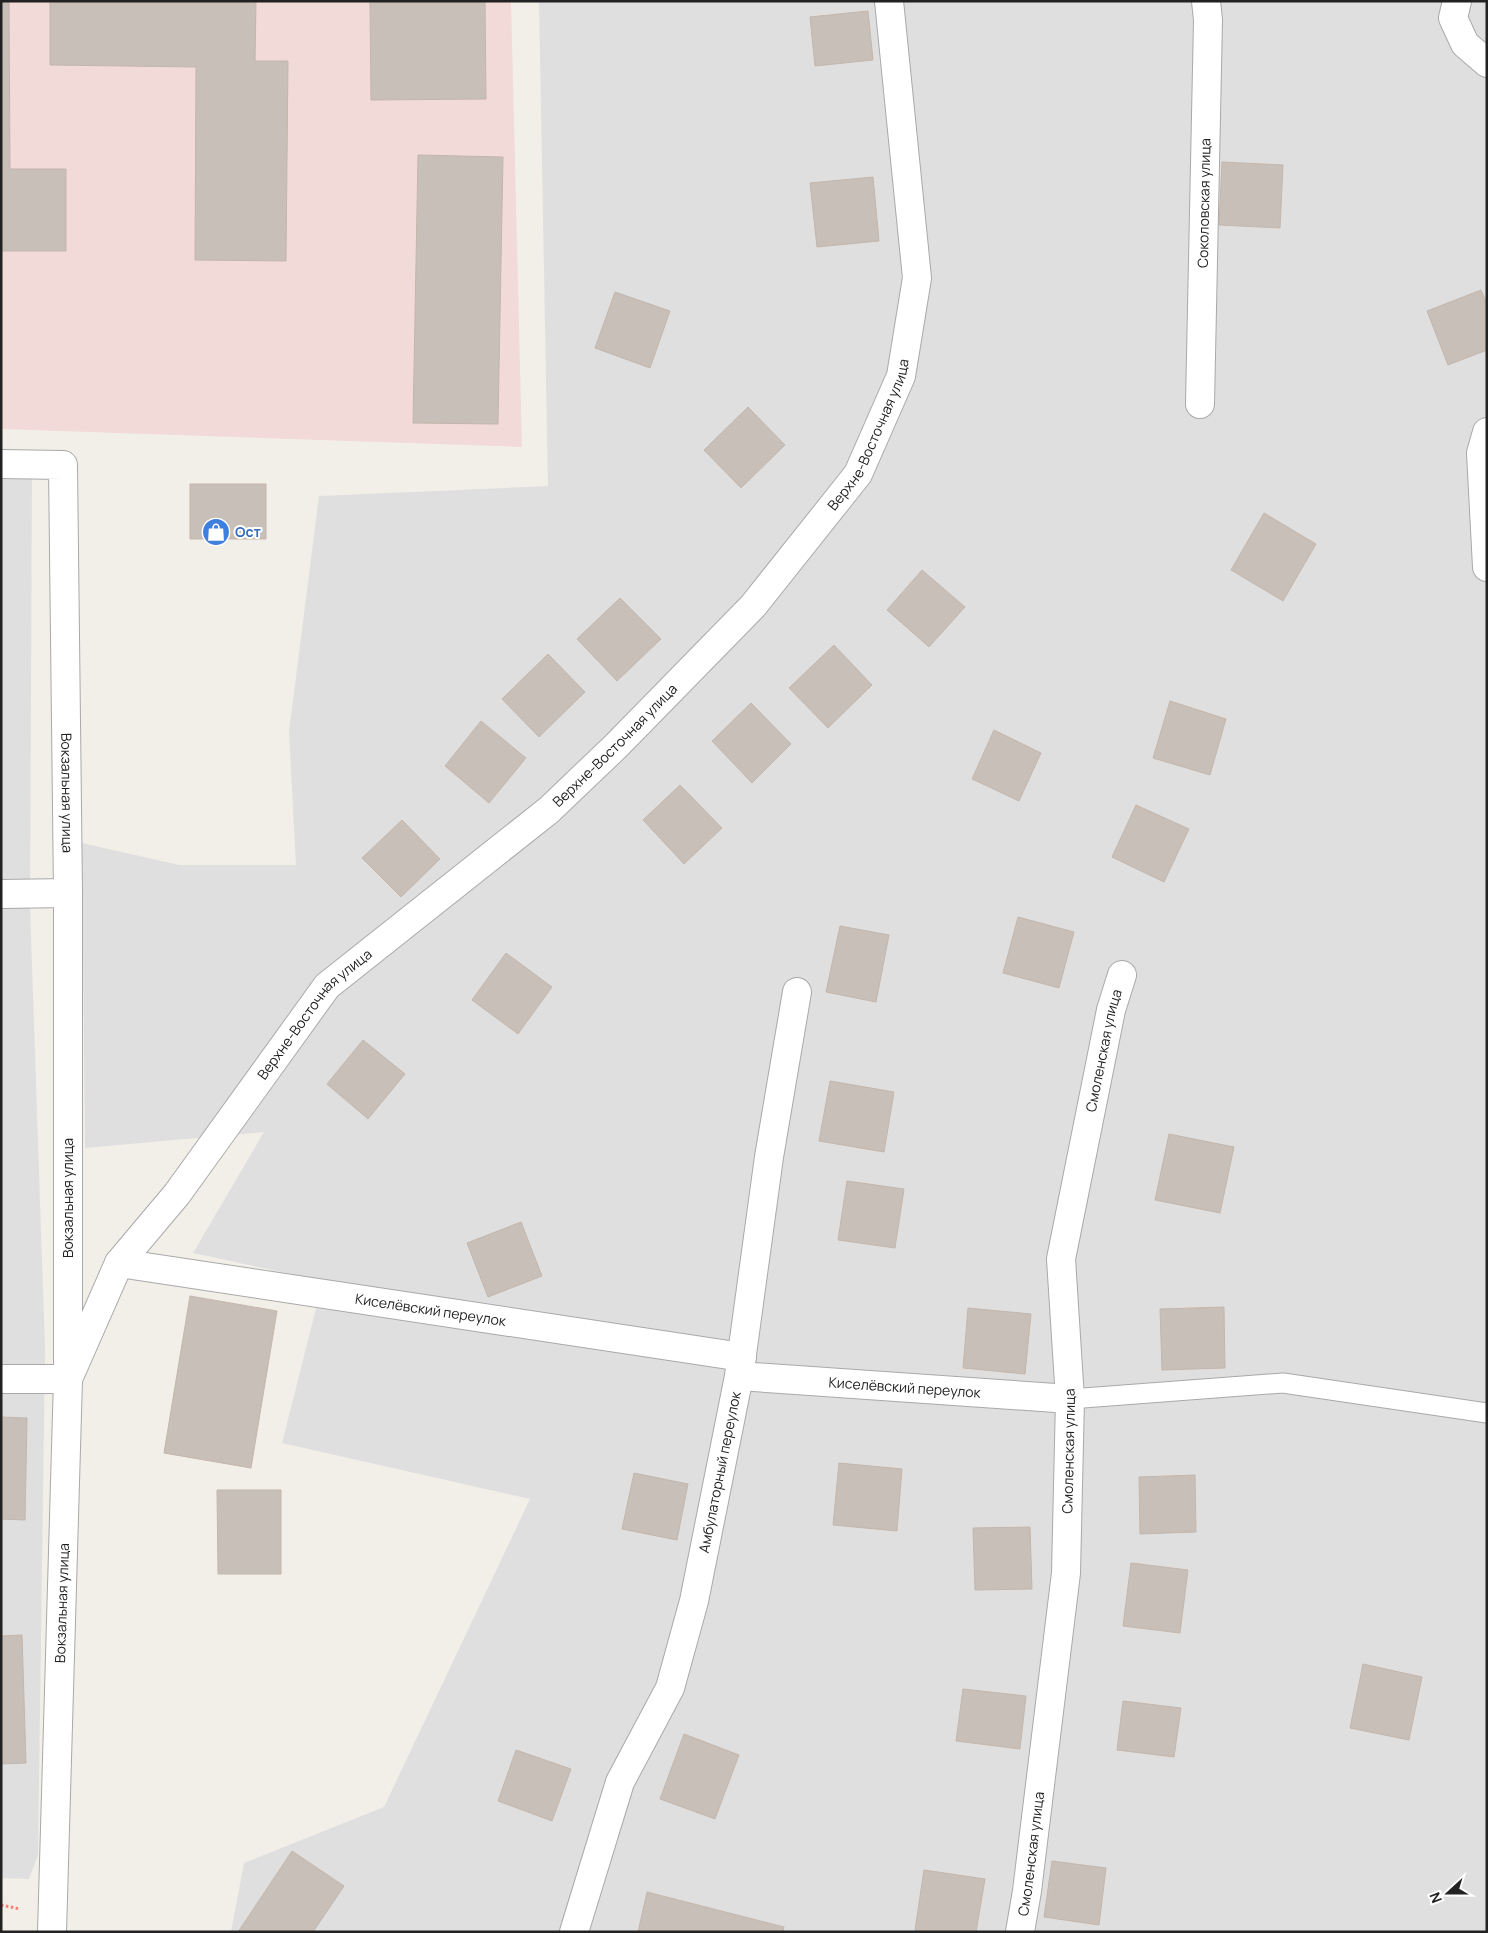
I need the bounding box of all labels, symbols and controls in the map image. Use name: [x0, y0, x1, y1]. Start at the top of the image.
street label: Соколовская улица: [1193, 138, 1215, 268]
street label: Верхне-Восточная улица: [823, 357, 913, 514]
shop icon: Ост: [201, 517, 231, 547]
place label: Ост: [235, 522, 262, 541]
street label: Верхне-Восточная улица: [548, 679, 681, 811]
street label: Вокзальная улица: [57, 733, 78, 853]
street label: Верхне-Восточная улица: [253, 944, 375, 1083]
street label: Смоленская улица: [1081, 987, 1126, 1114]
street label: Вокзальная улица: [58, 1138, 77, 1258]
street label: Киселёвский переулок: [354, 1289, 508, 1330]
street label: Киселёвский переулок: [828, 1372, 982, 1402]
street label: Смоленская улица: [1057, 1388, 1079, 1514]
street label: Амбулаторный переулок: [694, 1389, 745, 1554]
street label: Вокзальная улица: [50, 1543, 73, 1663]
street label: Смоленская улица: [1013, 1791, 1048, 1917]
north arrow: [1423, 1868, 1473, 1918]
text: N: [1425, 1890, 1446, 1906]

